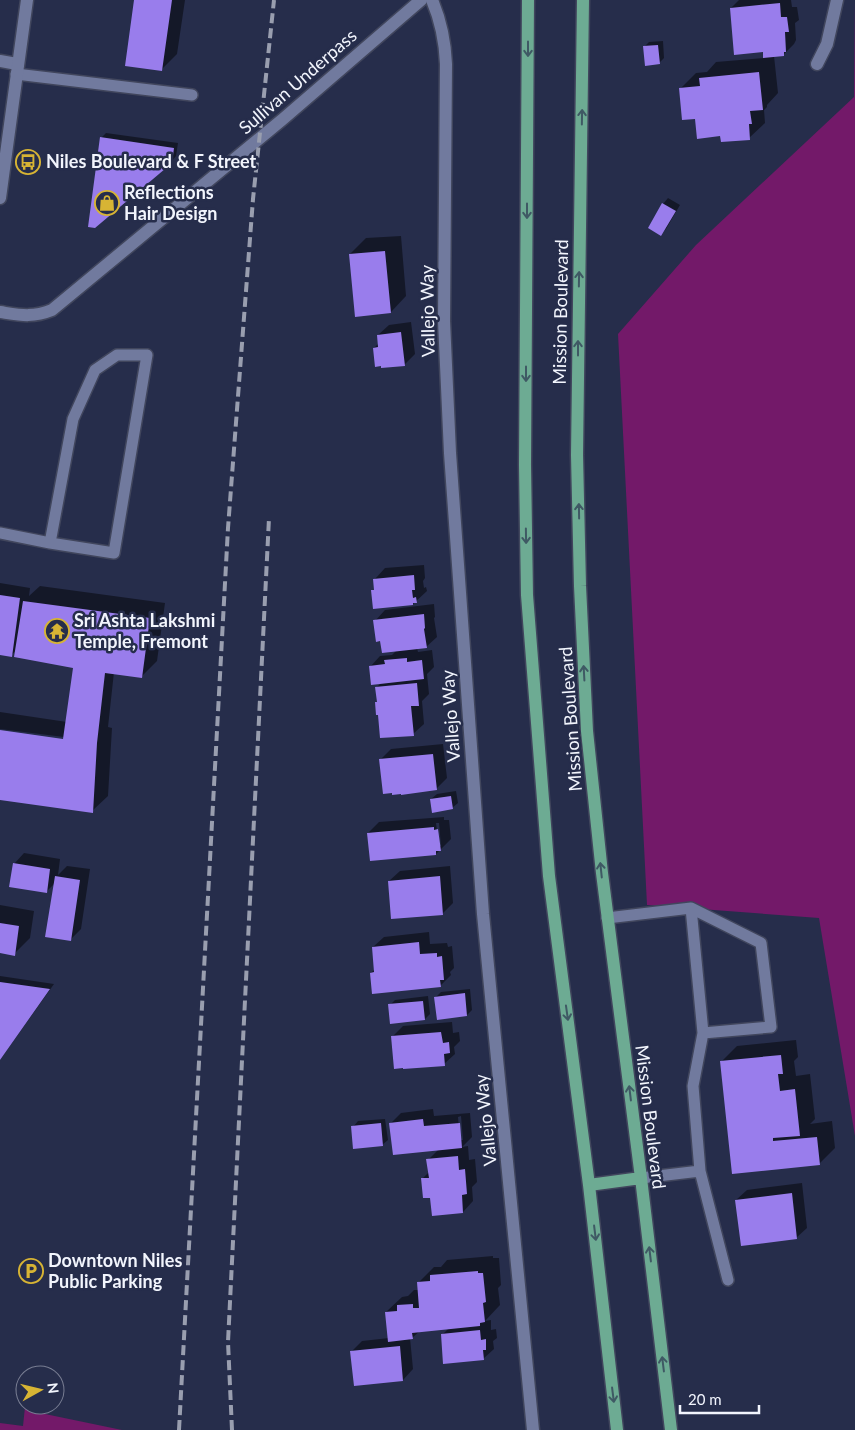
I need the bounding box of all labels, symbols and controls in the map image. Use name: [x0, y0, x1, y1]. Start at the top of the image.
street label: Sullivan Underpass: [234, 24, 361, 138]
one-way arrow: [523, 40, 533, 56]
one-way arrow: [577, 109, 586, 125]
bus stop icon: Niles Boulevard & F Street: [15, 149, 41, 175]
place label: Niles Boulevard & F Street: [46, 150, 257, 172]
place label: Reflections Hair Design: [124, 181, 217, 224]
shop icon: Reflections Hair Design: [94, 190, 120, 216]
one-way arrow: [522, 202, 532, 219]
street label: Mission Boulevard: [548, 239, 572, 385]
street label: Vallejo Way: [415, 264, 439, 357]
one-way arrow: [574, 272, 584, 288]
one-way arrow: [573, 341, 583, 357]
one-way arrow: [521, 365, 531, 381]
one-way arrow: [574, 503, 583, 519]
one-way arrow: [521, 528, 531, 544]
place label: Sri Ashta Lakshmi Temple, Fremont: [74, 609, 215, 652]
temple icon: Sri Ashta Lakshmi Temple, Fremont: [44, 618, 70, 644]
street label: Mission Boulevard: [554, 646, 586, 792]
one-way arrow: [579, 666, 589, 682]
street label: Vallejo Way: [436, 669, 464, 763]
one-way arrow: [596, 862, 606, 878]
one-way arrow: [562, 1004, 572, 1020]
street label: Mission Boulevard: [631, 1043, 671, 1190]
street label: Vallejo Way: [469, 1072, 501, 1167]
one-way arrow: [625, 1086, 635, 1102]
one-way arrow: [590, 1225, 600, 1241]
one-way arrow: [645, 1247, 655, 1263]
place label: Downtown Niles Public Parking: [48, 1249, 182, 1292]
parking icon: Downtown Niles Public Parking: [18, 1258, 44, 1284]
one-way arrow: [658, 1357, 668, 1373]
north arrow: [15, 1365, 65, 1415]
text: N: [44, 1382, 63, 1395]
scale bar: [680, 1382, 759, 1414]
one-way arrow: [608, 1387, 618, 1403]
text: 20 m: [688, 1390, 722, 1408]

